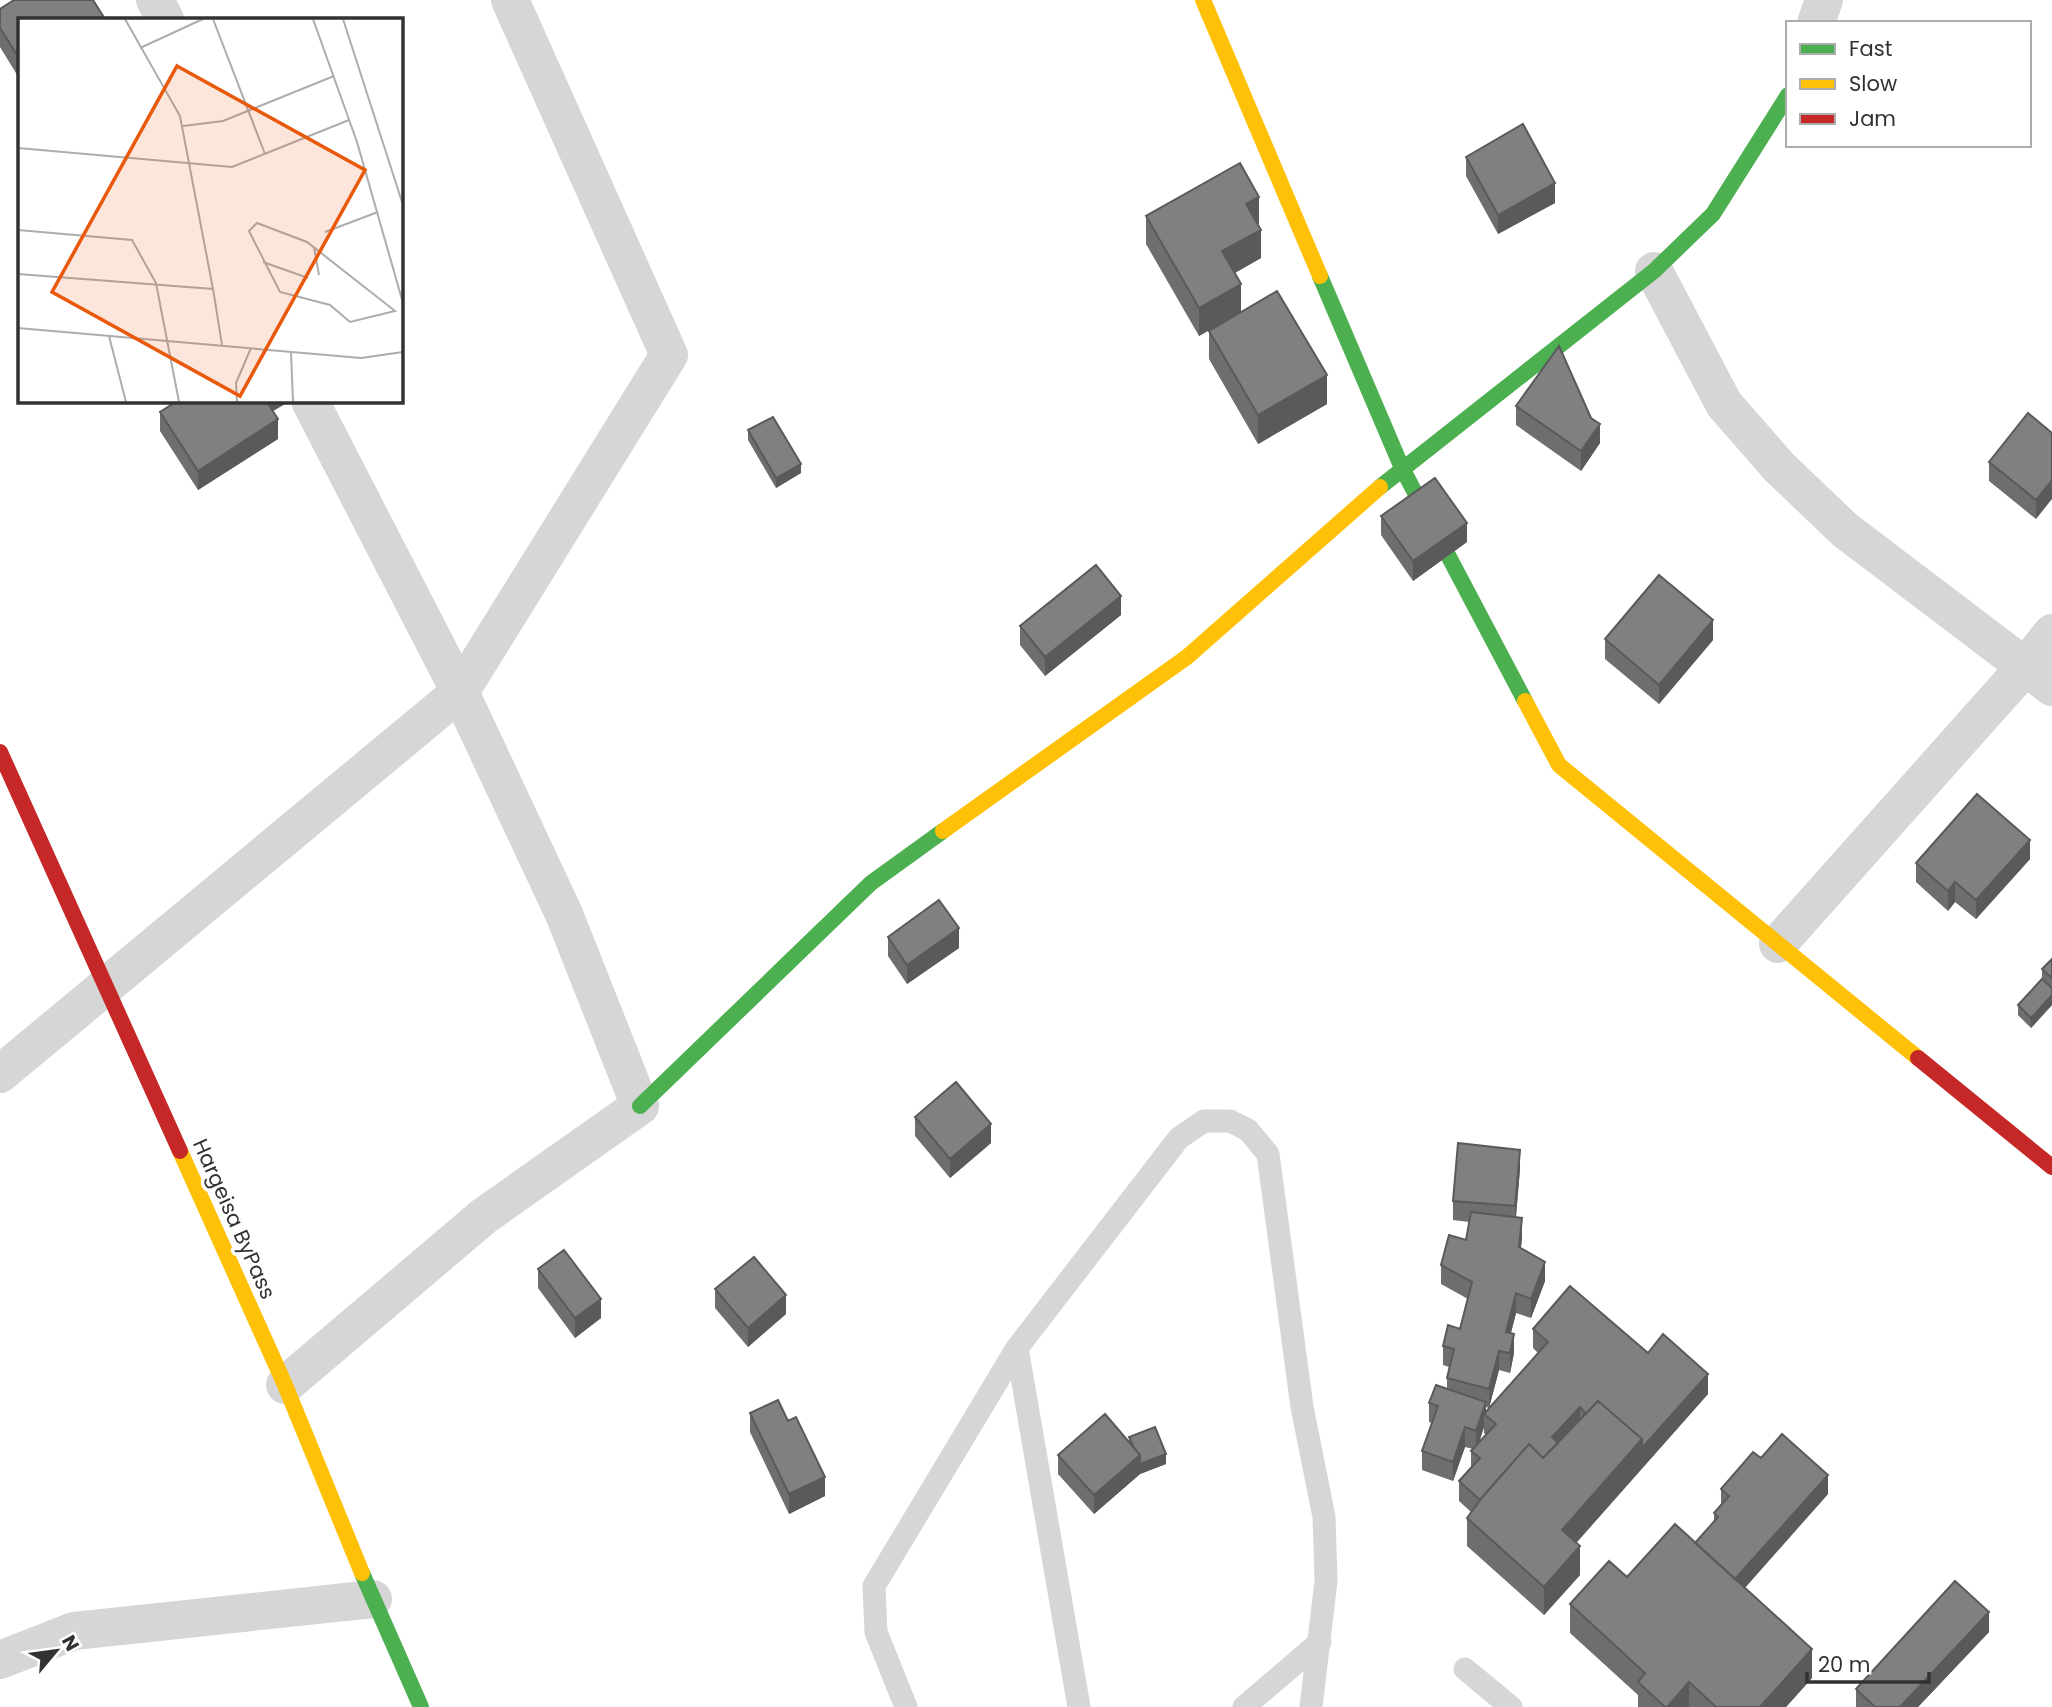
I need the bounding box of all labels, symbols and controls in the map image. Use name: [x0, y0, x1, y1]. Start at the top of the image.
inset map: [18, 18, 402, 402]
legend: [1786, 21, 2031, 147]
text: Fast: [1849, 34, 1892, 63]
text: Slow: [1849, 69, 1897, 98]
text: Jam: [1849, 104, 1896, 133]
street label: Hargeisa ByPass: [186, 1134, 283, 1304]
north arrow: [21, 1616, 91, 1686]
text: N: [55, 1630, 86, 1656]
scale bar: [1807, 1640, 1930, 1684]
text: 20 m: [1818, 1650, 1871, 1679]

